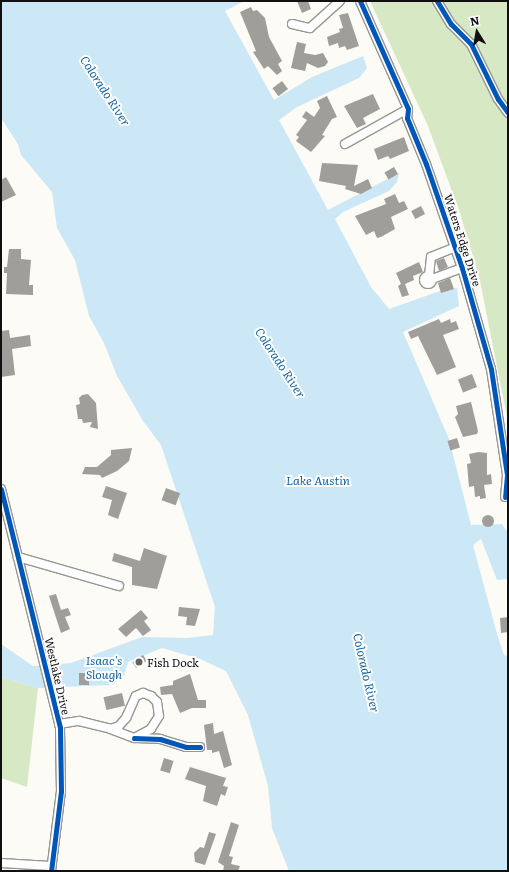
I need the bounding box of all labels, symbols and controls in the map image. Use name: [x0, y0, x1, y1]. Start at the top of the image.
text: N: [469, 11, 481, 29]
north arrow: [457, 12, 497, 52]
water label: Colorado River: [77, 53, 133, 129]
street label: Waters Edge Drive: [442, 192, 484, 288]
water label: Colorado River: [252, 325, 308, 401]
water label: Lake Austin: [286, 474, 350, 488]
water label: Colorado River: [350, 632, 382, 714]
street label: Westlake Drive: [43, 636, 73, 716]
water label: Isaac's Slough: [86, 654, 122, 682]
place label: Fish Dock: [147, 655, 199, 669]
marker: Fish Dock: [134, 657, 144, 667]

